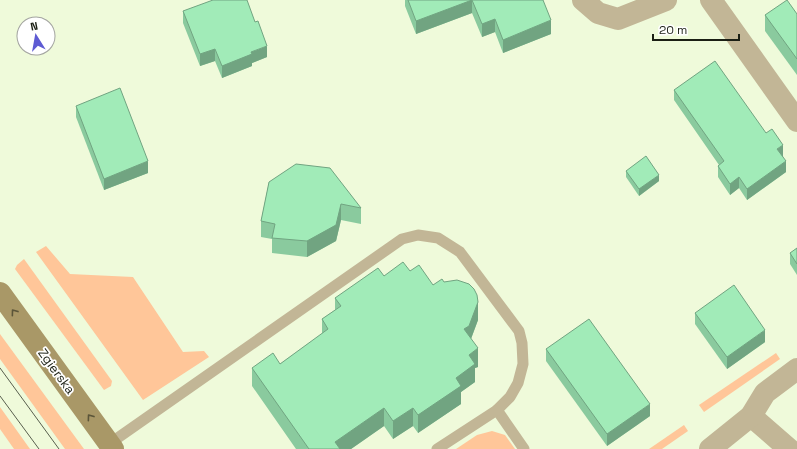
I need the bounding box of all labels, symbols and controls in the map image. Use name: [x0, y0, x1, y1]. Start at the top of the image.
north arrow: [16, 16, 56, 56]
scale bar: [653, 16, 739, 42]
text: N: [29, 19, 39, 34]
text: 20 m: [659, 22, 687, 38]
one-way arrow: [11, 309, 19, 316]
street label: Zgierska: [34, 345, 79, 398]
one-way arrow: [88, 415, 95, 422]

